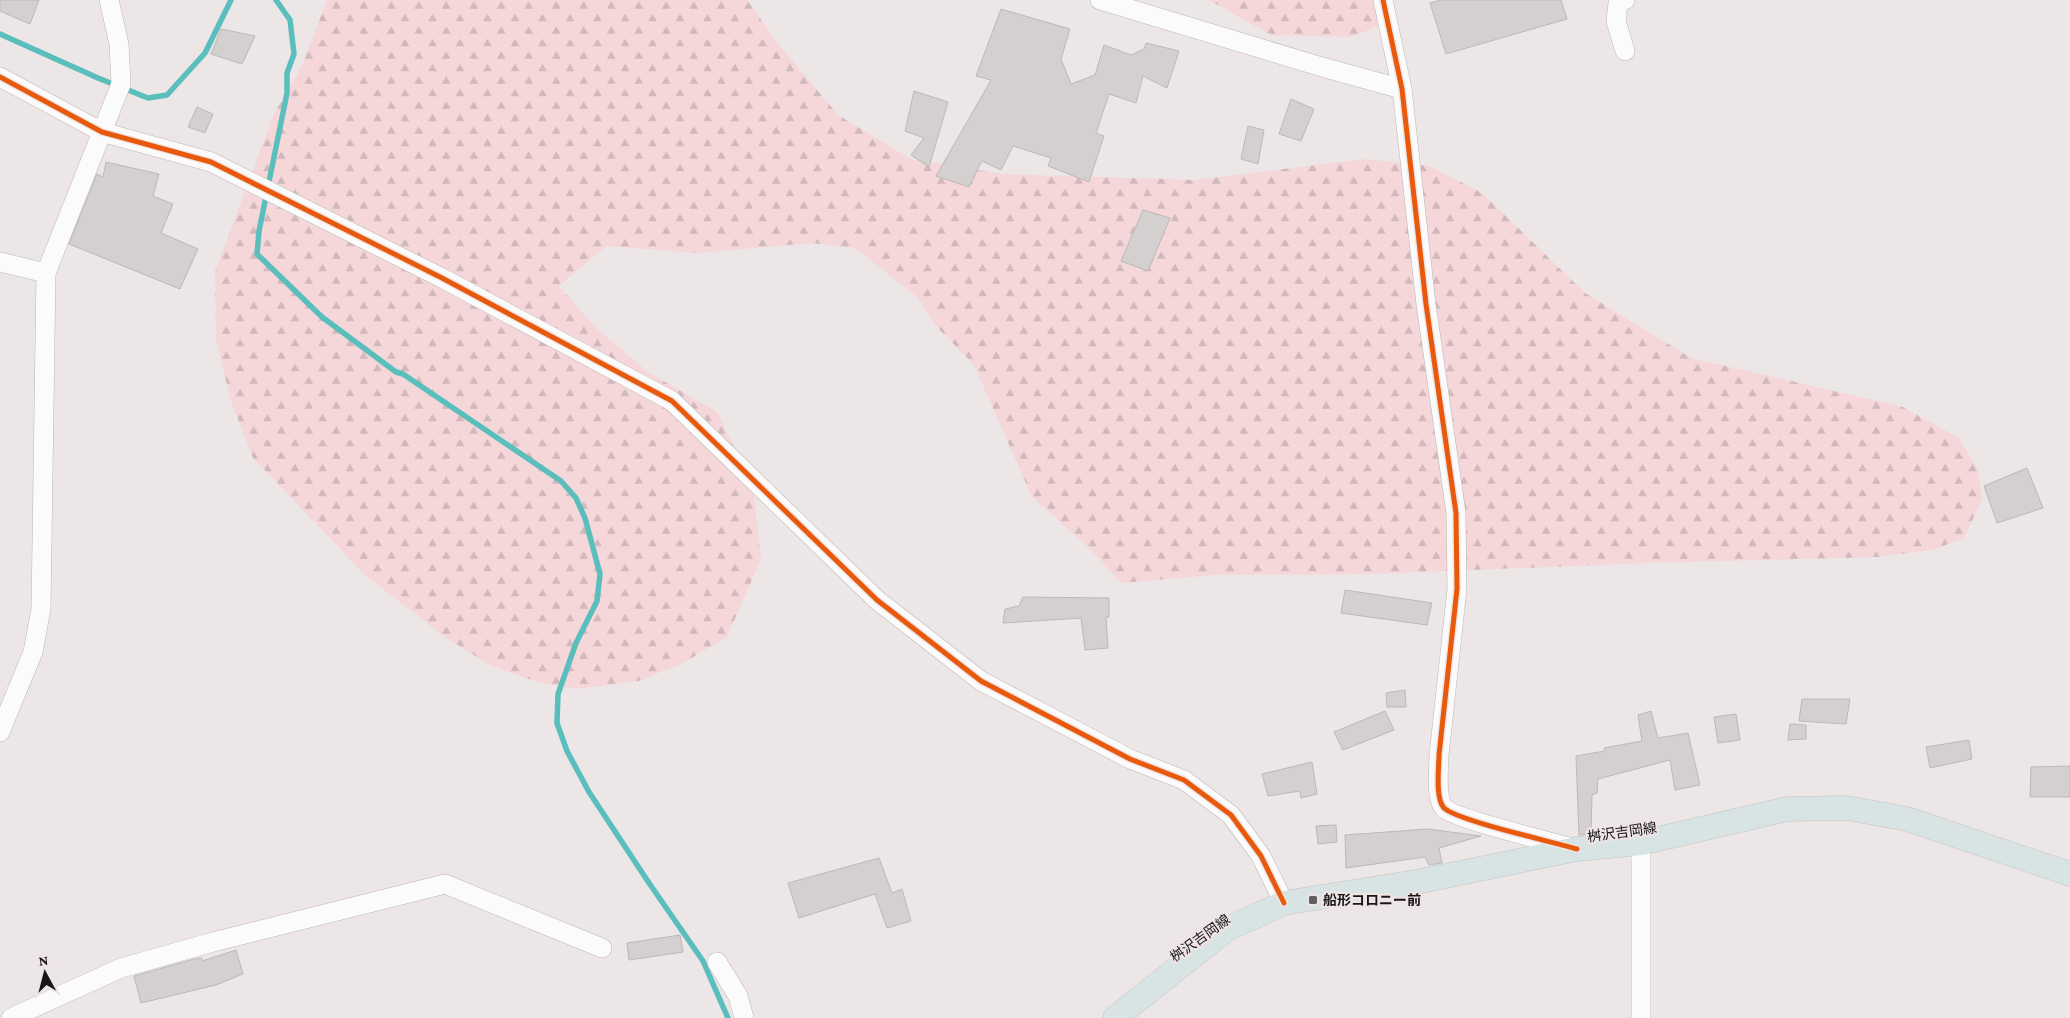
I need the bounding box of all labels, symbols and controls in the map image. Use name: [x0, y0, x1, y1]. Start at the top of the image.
street label: 桝沢吉岡線: [1586, 819, 1658, 845]
place label: 船形コロニー前: [1323, 892, 1421, 908]
marker: 船形コロニー前: [1307, 894, 1319, 906]
street label: 桝沢吉岡線: [1167, 911, 1233, 965]
north arrow: [20, 948, 70, 998]
text: N: [38, 952, 50, 969]

